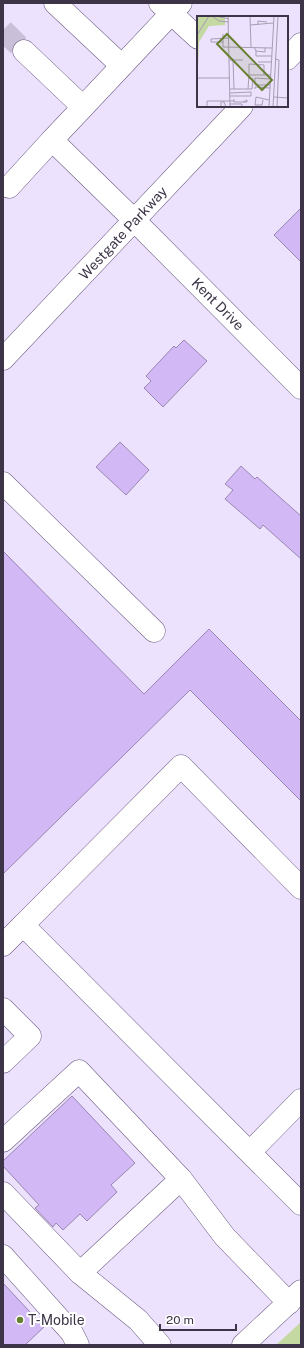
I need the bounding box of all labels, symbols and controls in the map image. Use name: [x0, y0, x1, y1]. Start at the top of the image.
inset map: [197, 16, 288, 107]
street label: Westgate Parkway: [76, 183, 171, 283]
street label: Kent Drive: [189, 275, 247, 333]
scale bar: [160, 1306, 236, 1332]
place label: T-Mobile: [28, 1312, 85, 1328]
text: 20 m: [166, 1313, 194, 1327]
marker: T-Mobile: [15, 1315, 25, 1325]

